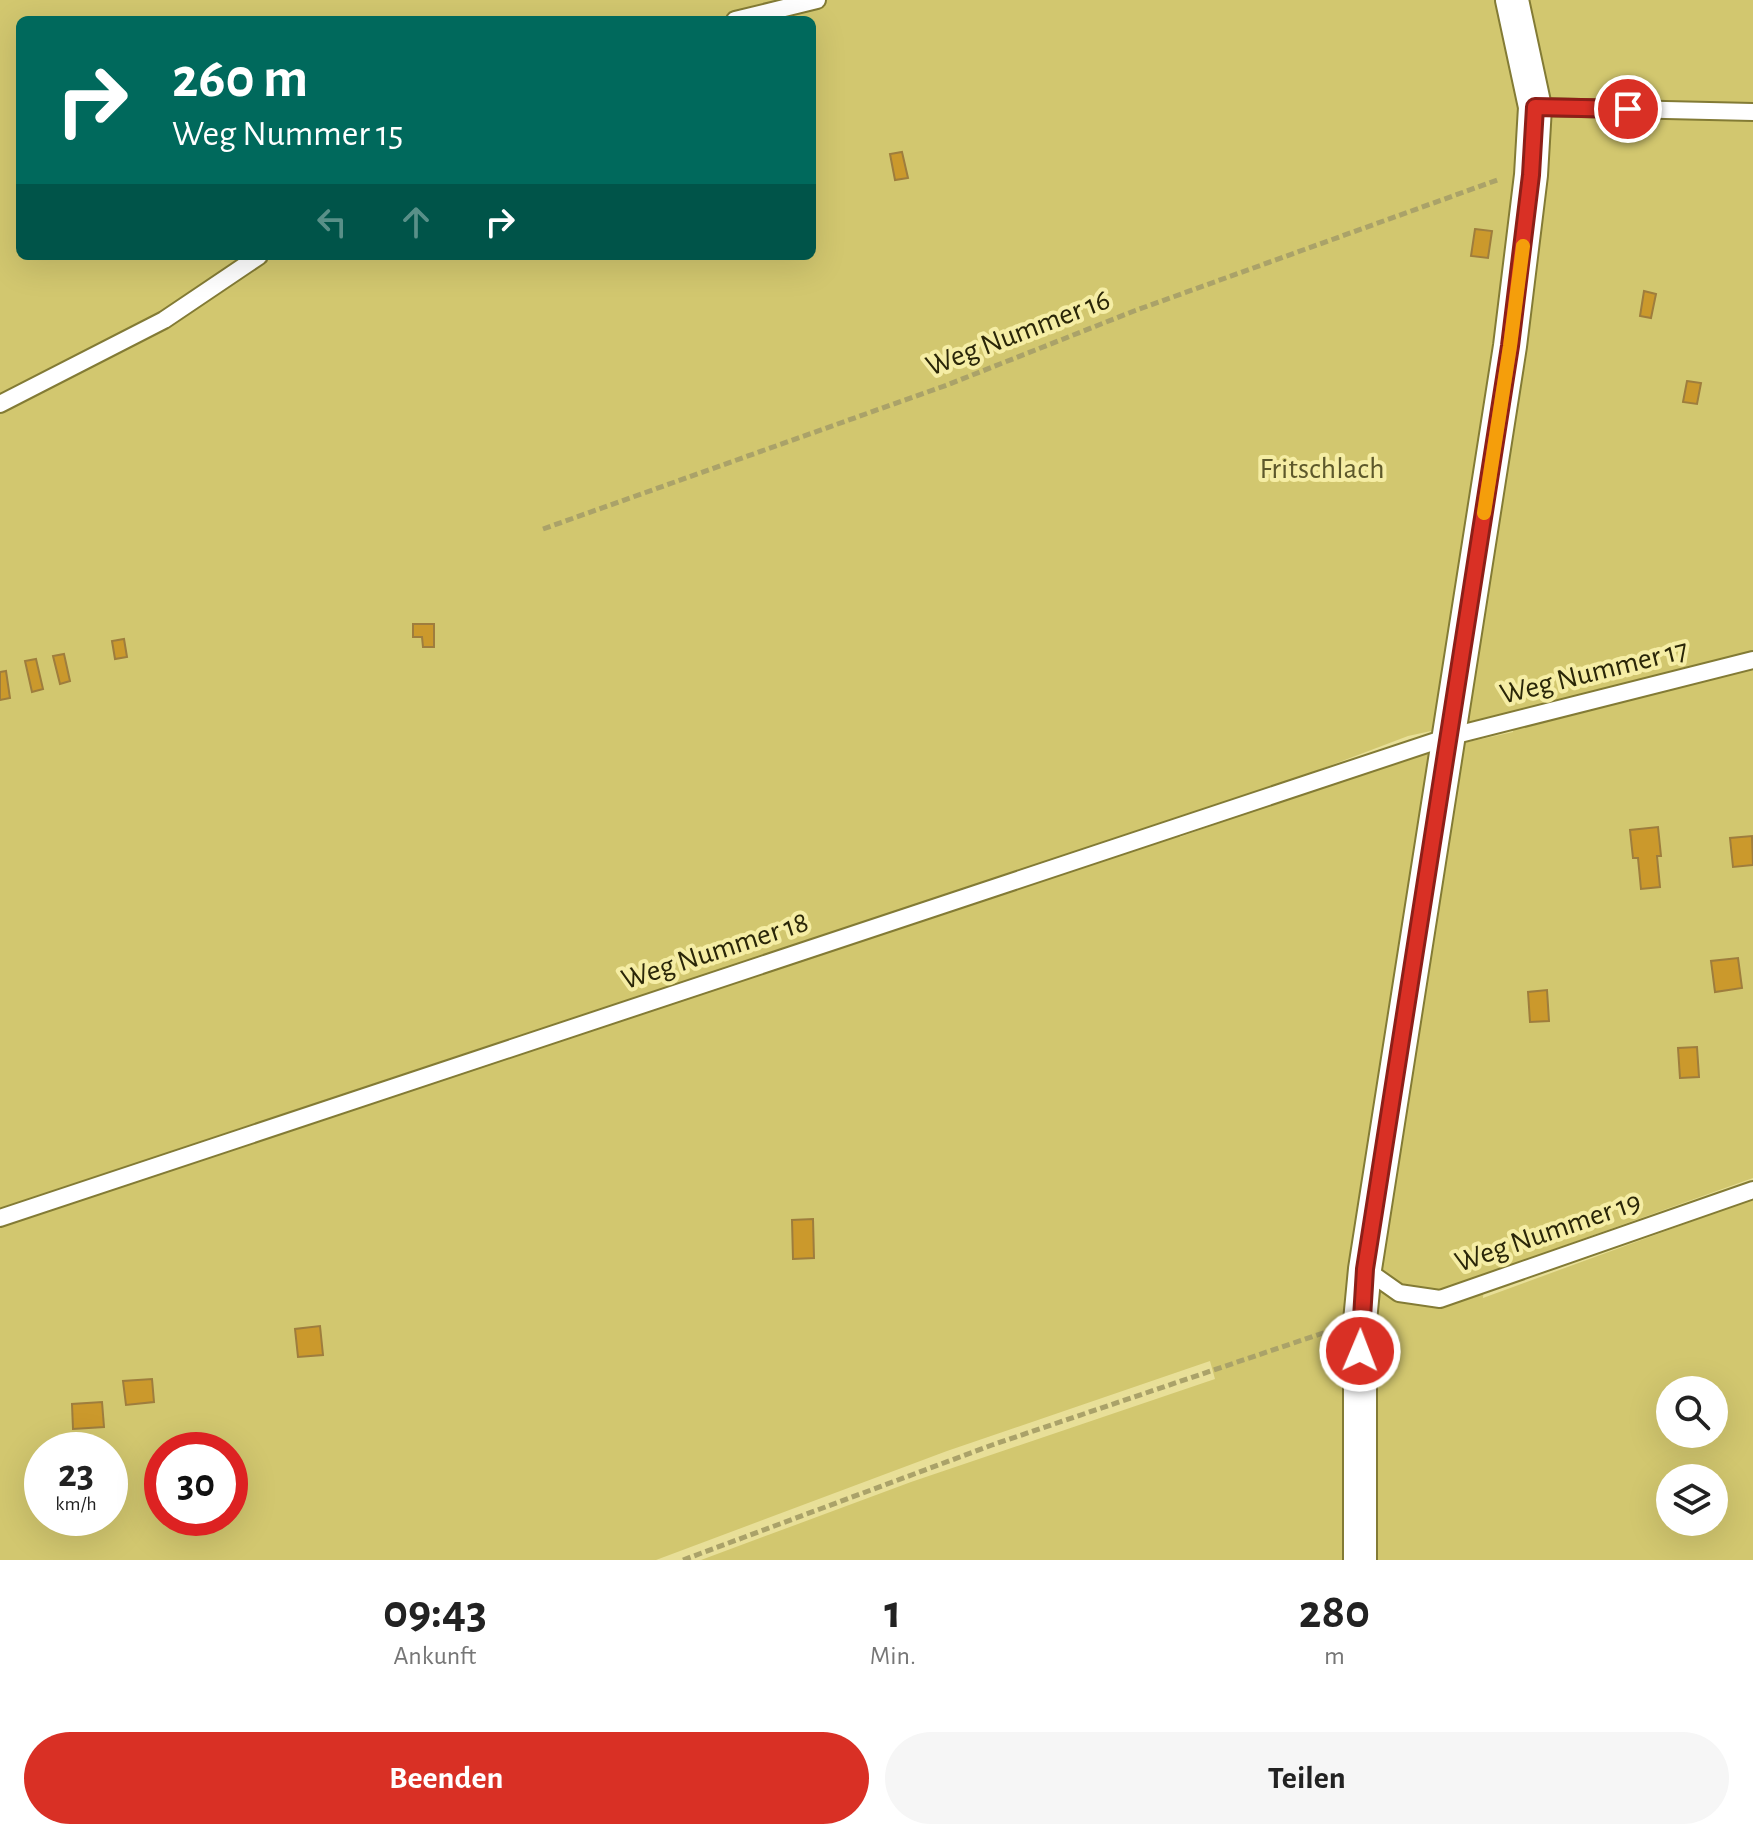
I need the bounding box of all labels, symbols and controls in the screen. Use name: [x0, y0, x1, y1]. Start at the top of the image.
icon: right: [40, 48, 144, 152]
text: 260 m: [172, 51, 308, 107]
pin: [1594, 75, 1662, 143]
icon: arrive: [1606, 87, 1650, 131]
text: Weg Nummer 15: [172, 116, 403, 152]
icon: left: [310, 200, 354, 244]
icon: ahead: [394, 200, 438, 244]
icon: right: [478, 200, 522, 244]
street label: Weg Nummer 16: [922, 284, 1114, 382]
park label: Fritschlach: [1259, 454, 1385, 484]
street label: Weg Nummer 17: [1497, 634, 1691, 710]
street label: Weg Nummer 18: [618, 907, 812, 995]
street label: Weg Nummer 19: [1451, 1186, 1645, 1278]
position arrow: [1318, 1309, 1402, 1393]
map controls: [1656, 1376, 1728, 1536]
button: search: [1656, 1376, 1728, 1448]
speed limit sign: 30: [144, 1432, 248, 1536]
text: 23: [58, 1454, 94, 1494]
button: layers: [1656, 1464, 1728, 1536]
text: km/h: [55, 1494, 97, 1514]
text: 09:43: [383, 1589, 487, 1637]
text: 1: [884, 1589, 902, 1637]
text: 280: [1299, 1589, 1370, 1637]
text: Ankunft: [394, 1643, 476, 1669]
text: Min.: [870, 1643, 916, 1669]
text: m: [1324, 1643, 1345, 1669]
button: Beenden: [24, 1732, 869, 1824]
button: Teilen: [885, 1732, 1729, 1824]

